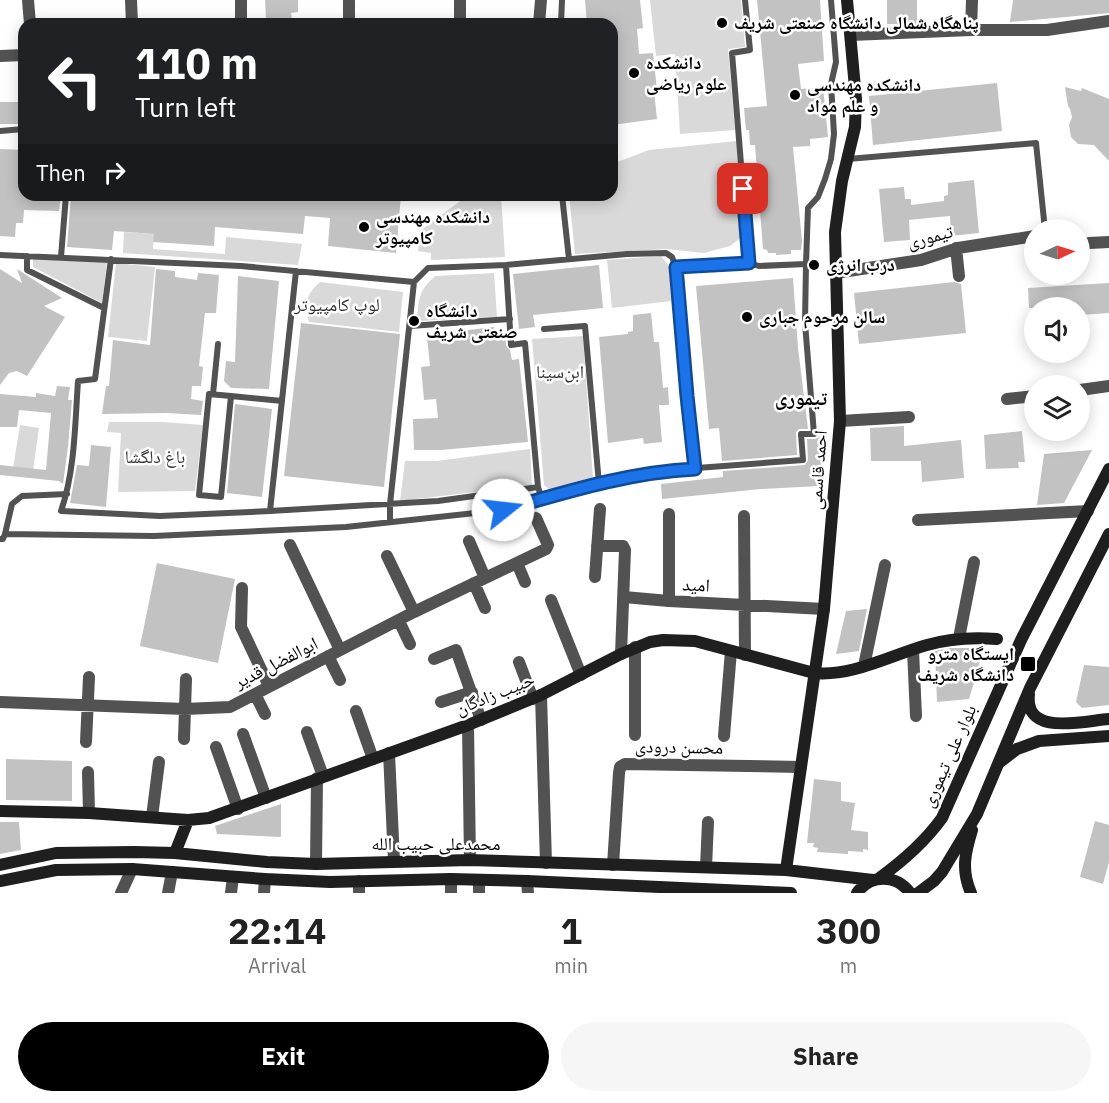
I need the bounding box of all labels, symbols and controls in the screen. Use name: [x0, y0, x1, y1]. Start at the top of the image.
place label: پناهگاه شمالی دانشگاه صنعتی شریف: [734, 11, 979, 34]
marker: پناهگاه شمالی دانشگاه صنعتی شریف: [715, 16, 729, 30]
text: 110 m: [135, 36, 258, 91]
icon: left: [36, 42, 114, 120]
place label: دانشکده علوم ریاضی: [646, 51, 727, 96]
marker: دانشکده علوم ریاضی: [627, 66, 641, 80]
place label: دانشکده مهندسی و علم مواد: [807, 73, 921, 118]
marker: دانشکده مهندسی و علم مواد: [788, 88, 802, 102]
text: Turn left: [135, 89, 236, 124]
icon: right: [98, 156, 131, 189]
text: Then: [36, 158, 86, 187]
pin: [717, 163, 768, 214]
icon: arrive: [726, 172, 759, 205]
place label: دانشکده مهندسی کامپیوتر: [375, 205, 490, 249]
street label: تیموری: [904, 219, 955, 254]
north arrow: [1024, 219, 1090, 285]
map controls: [1024, 219, 1090, 441]
marker: دانشکده مهندسی کامپیوتر: [357, 220, 371, 234]
place label: درب انرژی: [826, 253, 895, 276]
marker: درب انرژی: [807, 258, 821, 272]
park label: لوپ کامپیوتر: [293, 293, 380, 316]
button: sound: [1024, 297, 1090, 363]
place label: دانشگاه صنعتی شریف: [426, 299, 518, 343]
place label: سالن مرحوم جباری: [759, 305, 885, 329]
marker: سالن مرحوم جباری: [740, 310, 754, 324]
marker: دانشگاه صنعتی شریف: [407, 314, 421, 328]
park label: ابن‌سینا: [536, 360, 584, 383]
button: layers: [1024, 375, 1090, 441]
district label: تیموری: [775, 384, 828, 411]
street label: احمد قاسمی: [803, 429, 832, 511]
park label: باغ دلگشا: [125, 445, 185, 468]
position arrow: [471, 478, 535, 542]
street label: امید: [682, 572, 710, 597]
street label: ابوالفضل قدیر: [229, 632, 322, 694]
place label: ایستگاه مترو دانشگاه شریف: [917, 642, 1014, 686]
marker: ایستگاه مترو دانشگاه شریف: [1019, 655, 1037, 673]
street label: حبیب زادگان: [452, 667, 538, 720]
street label: بلوار علی تیموری: [916, 701, 981, 811]
street label: محسن درودی: [635, 734, 723, 759]
street label: محمدعلی حبیب الله: [371, 832, 501, 855]
text: 22:14: [228, 907, 326, 954]
text: 1: [560, 907, 582, 954]
text: 300: [816, 907, 881, 954]
text: Arrival: [248, 952, 306, 979]
text: min: [554, 952, 588, 979]
text: m: [840, 952, 857, 979]
button: Exit: [18, 1022, 549, 1091]
button: Share: [561, 1022, 1091, 1091]

